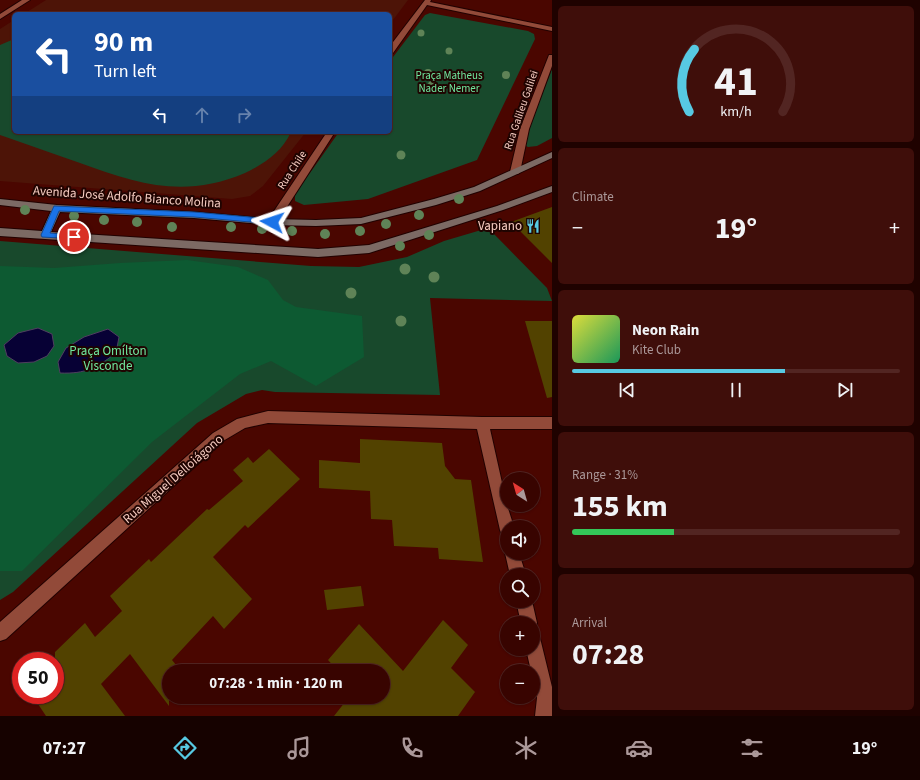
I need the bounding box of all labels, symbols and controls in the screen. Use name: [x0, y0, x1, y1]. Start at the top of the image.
text: 90 m: [94, 22, 153, 62]
icon: left: [28, 28, 80, 80]
text: 41: [714, 52, 758, 112]
text: Turn left: [94, 59, 156, 84]
park label: Praça Matheus Nader Nemer: [415, 68, 483, 96]
street label: Rua Galileu Galilei: [500, 68, 542, 152]
text: km/h: [720, 101, 752, 122]
icon: left: [149, 104, 171, 126]
icon: ahead: [191, 104, 213, 126]
icon: right: [233, 104, 255, 126]
street label: Rua Chile: [274, 147, 310, 192]
street label: Avenida José Adolfo Bianco Molina: [32, 181, 222, 213]
text: Climate: [572, 188, 614, 206]
position arrow: [251, 201, 293, 243]
text: 19°: [715, 207, 757, 250]
text: −: [572, 212, 583, 244]
text: +: [889, 212, 900, 244]
place label: Vapiano: [478, 217, 522, 235]
restaurant icon: Vapiano: [525, 218, 541, 234]
pin: [57, 220, 91, 254]
icon: arrive: [63, 226, 85, 248]
text: Neon Rain: [632, 320, 699, 341]
text: Kite Club: [632, 341, 681, 359]
park label: Praça Omílton Visconde: [69, 342, 147, 375]
icon: previous: [616, 379, 638, 401]
icon: pause: [725, 379, 747, 401]
icon: next: [834, 379, 856, 401]
street label: Rua Miguel Delloiágono: [119, 430, 227, 528]
text: Range · 31%: [572, 466, 638, 484]
north arrow: [500, 472, 540, 512]
map controls: [500, 472, 540, 704]
text: 155 km: [572, 485, 668, 528]
button: sound: [500, 520, 540, 560]
button: search: [500, 568, 540, 608]
text: Arrival: [572, 614, 607, 632]
button: +: [500, 616, 540, 656]
text: 07:28: [572, 633, 644, 676]
speed limit sign: 50: [12, 652, 64, 704]
button: −: [500, 664, 540, 704]
text: 07:28 · 1 min · 120 m: [209, 673, 343, 694]
icon: directions: [171, 734, 199, 762]
icon: music: [285, 734, 313, 762]
icon: phone: [398, 734, 426, 762]
icon: climate: [512, 734, 540, 762]
icon: car: [625, 734, 653, 762]
icon: filters: [738, 734, 766, 762]
text: 07:27: [43, 736, 86, 761]
text: 19°: [852, 736, 877, 761]

